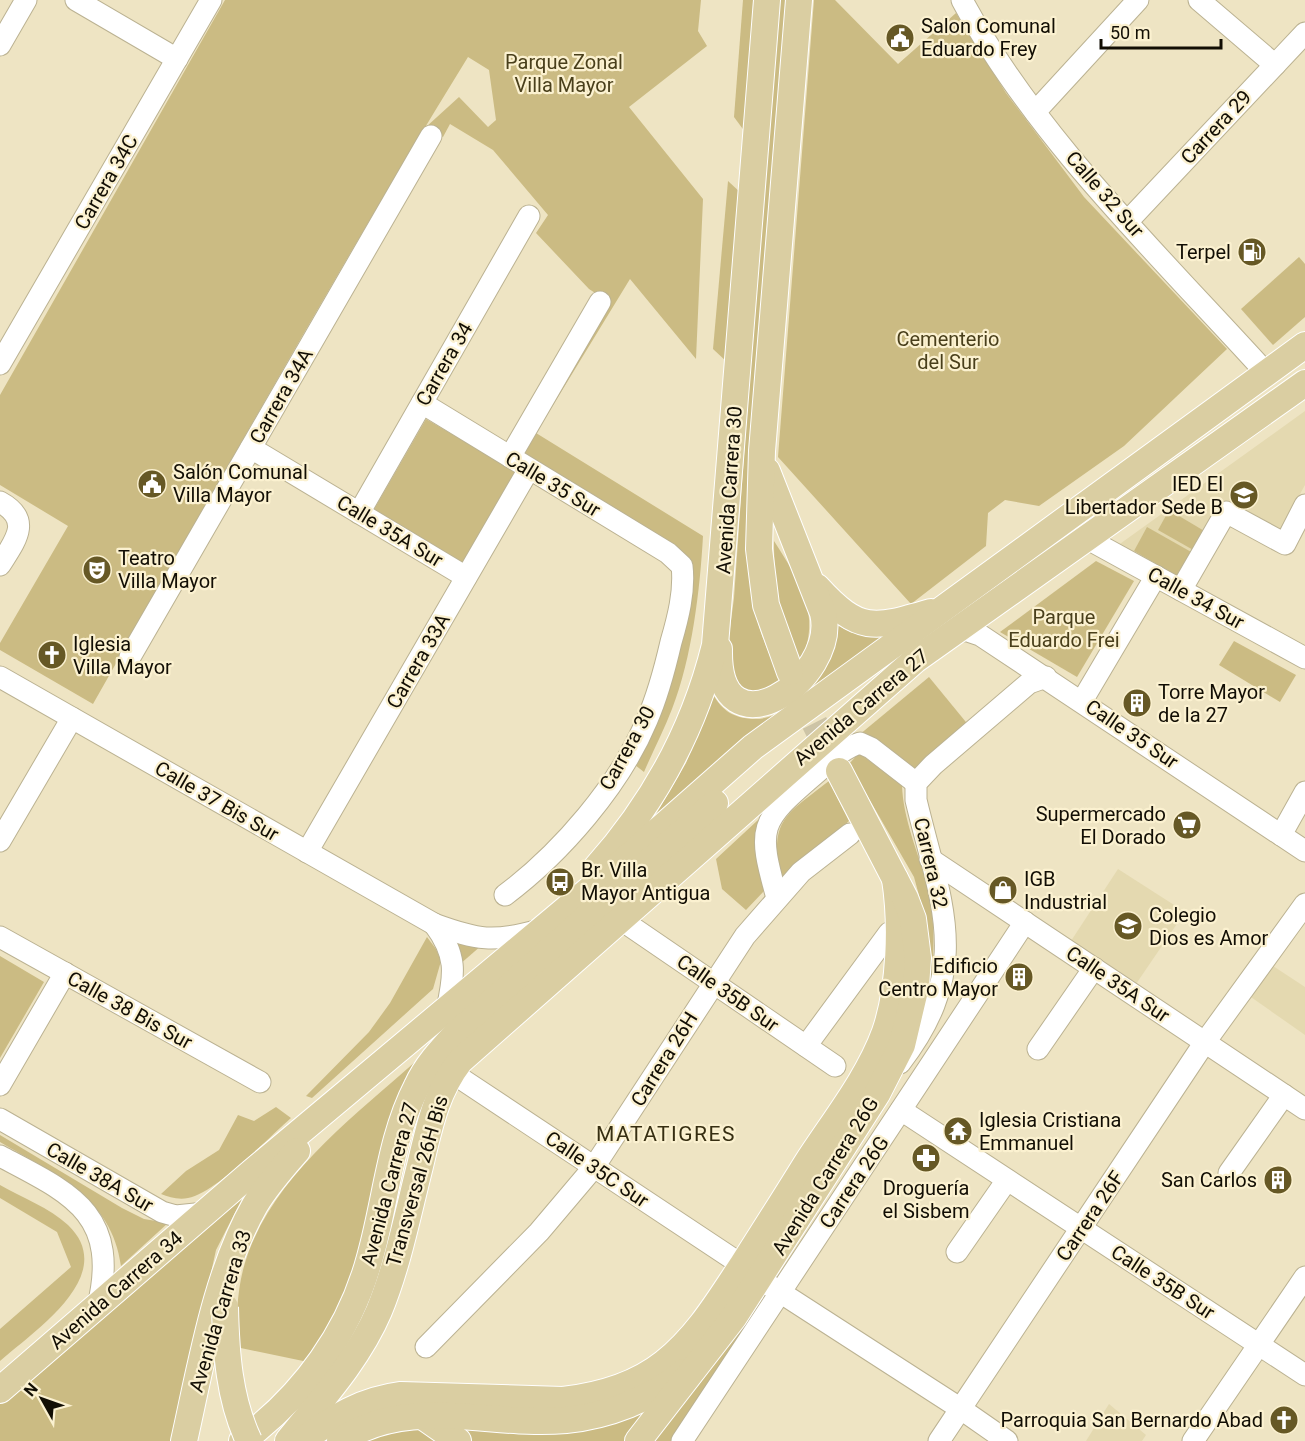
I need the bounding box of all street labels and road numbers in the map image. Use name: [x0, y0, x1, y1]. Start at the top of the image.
street label: Carrera 29: [1176, 85, 1256, 169]
street label: Carrera 34C: [69, 130, 143, 234]
street label: Calle 32 Sur: [1061, 146, 1149, 242]
street label: Carrera 34: [410, 318, 478, 410]
street label: Carrera 34A: [244, 344, 318, 448]
street label: Avenida Carrera 30: [711, 405, 747, 575]
street label: Calle 35 Sur: [501, 446, 605, 522]
street label: Calle 35A Sur: [333, 490, 448, 572]
street label: Calle 34 Sur: [1144, 562, 1249, 634]
street label: Carrera 33A: [381, 609, 455, 713]
street label: Avenida Carrera 27: [789, 644, 933, 770]
street label: Calle 35 Sur: [1081, 694, 1183, 774]
street label: Carrera 30: [594, 702, 660, 794]
street label: Calle 37 Bis Sur: [151, 756, 283, 846]
street label: Carrera 32: [909, 815, 953, 911]
street label: Calle 35A Sur: [1062, 941, 1174, 1027]
street label: Calle 35B Sur: [672, 949, 784, 1037]
street label: Calle 38 Bis Sur: [63, 966, 197, 1054]
street label: Carrera 26H: [626, 1007, 702, 1111]
street label: Avenida Carrera 26G: [767, 1092, 883, 1260]
street label: Transversal 26H Bis: [381, 1093, 453, 1269]
street label: Avenida Carrera 27: [356, 1100, 422, 1268]
street label: Calle 35C Sur: [541, 1126, 653, 1212]
street label: Carrera 26G: [814, 1131, 894, 1233]
street label: Calle 38A Sur: [42, 1137, 158, 1217]
street label: Carrera 26F: [1051, 1166, 1129, 1266]
street label: Avenida Carrera 34: [45, 1226, 187, 1354]
street label: Avenida Carrera 33: [184, 1227, 256, 1395]
street label: Calle 35B Sur: [1107, 1240, 1220, 1325]

